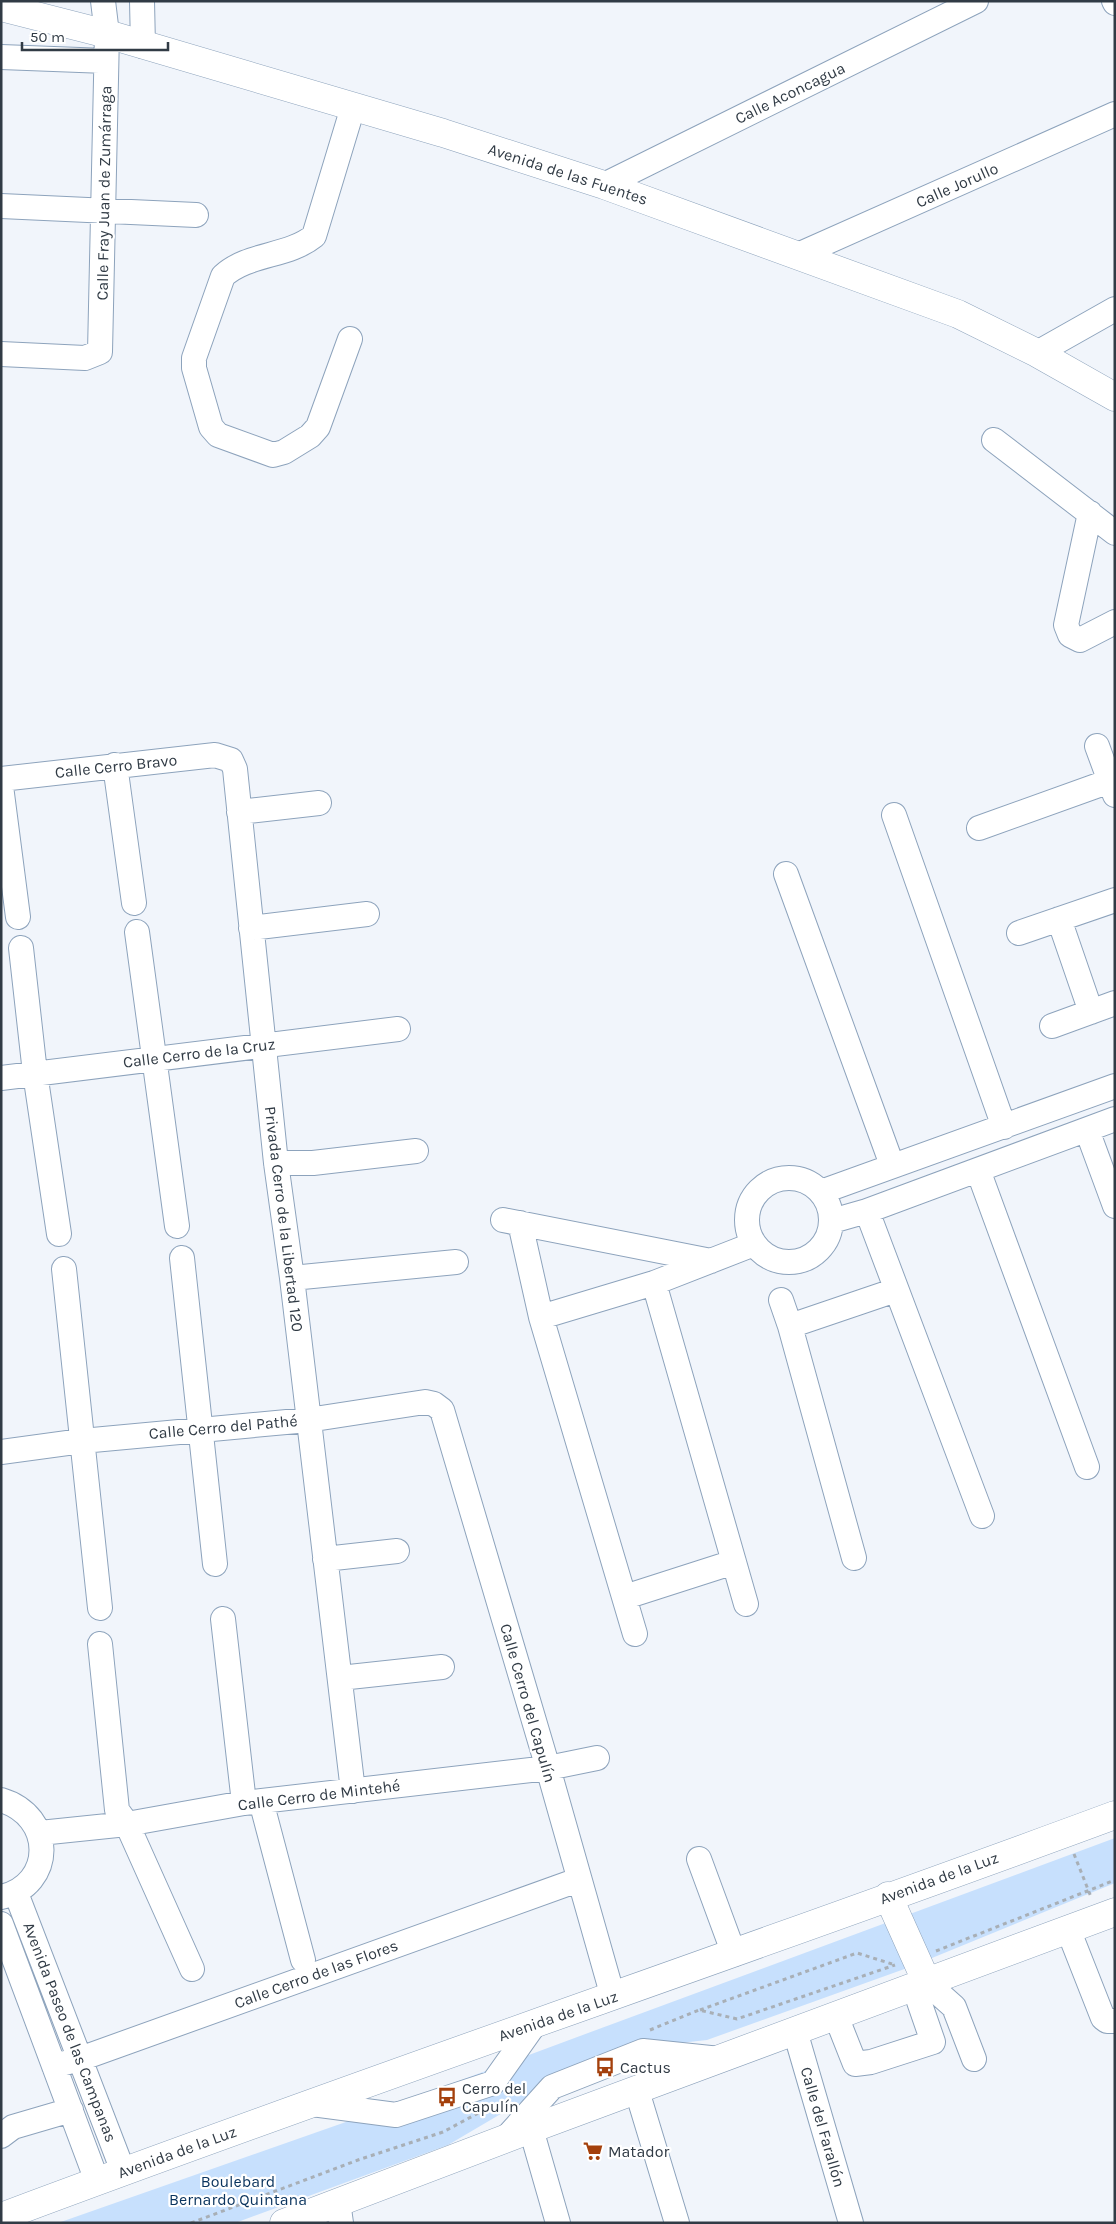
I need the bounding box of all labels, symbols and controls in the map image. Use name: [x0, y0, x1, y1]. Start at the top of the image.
scale bar: [22, 20, 169, 52]
text: 50 m: [30, 28, 65, 46]
street label: Calle Aconcagua: [732, 58, 848, 128]
street label: Calle Fray Juan de Zumárraga: [93, 85, 115, 301]
street label: Avenida de las Fuentes: [486, 139, 650, 209]
street label: Calle Jorullo: [913, 158, 1001, 212]
street label: Calle Cerro Bravo: [54, 750, 178, 782]
street label: Calle Cerro de la Cruz: [122, 1034, 276, 1072]
street label: Privada Cerro de la Libertad 120: [261, 1105, 307, 1333]
street label: Calle Cerro del Pathé: [148, 1411, 298, 1443]
street label: Calle Cerro del Capulín: [496, 1621, 560, 1785]
street label: Calle Cerro de Mintehé: [237, 1776, 401, 1814]
street label: Avenida de la Luz: [877, 1848, 1001, 1908]
street label: Avenida Paseo de las Campanas: [19, 1919, 121, 2145]
street label: Calle Cerro de las Flores: [232, 1936, 400, 2012]
street label: Avenida de la Luz: [496, 1987, 620, 2045]
bus stop icon: Cactus: [594, 2056, 616, 2078]
place label: Cactus: [620, 2058, 671, 2077]
street label: Calle del Farallón: [797, 2065, 849, 2189]
place label: Cerro del Capulín: [462, 2079, 526, 2116]
bus stop icon: Cerro del Capulín: [436, 2086, 458, 2108]
street label: Avenida de la Luz: [115, 2122, 239, 2182]
supermarket icon: Matador: [582, 2140, 604, 2162]
place label: Matador: [608, 2142, 669, 2161]
park label: Boulebard Bernardo Quintana: [169, 2172, 307, 2209]

